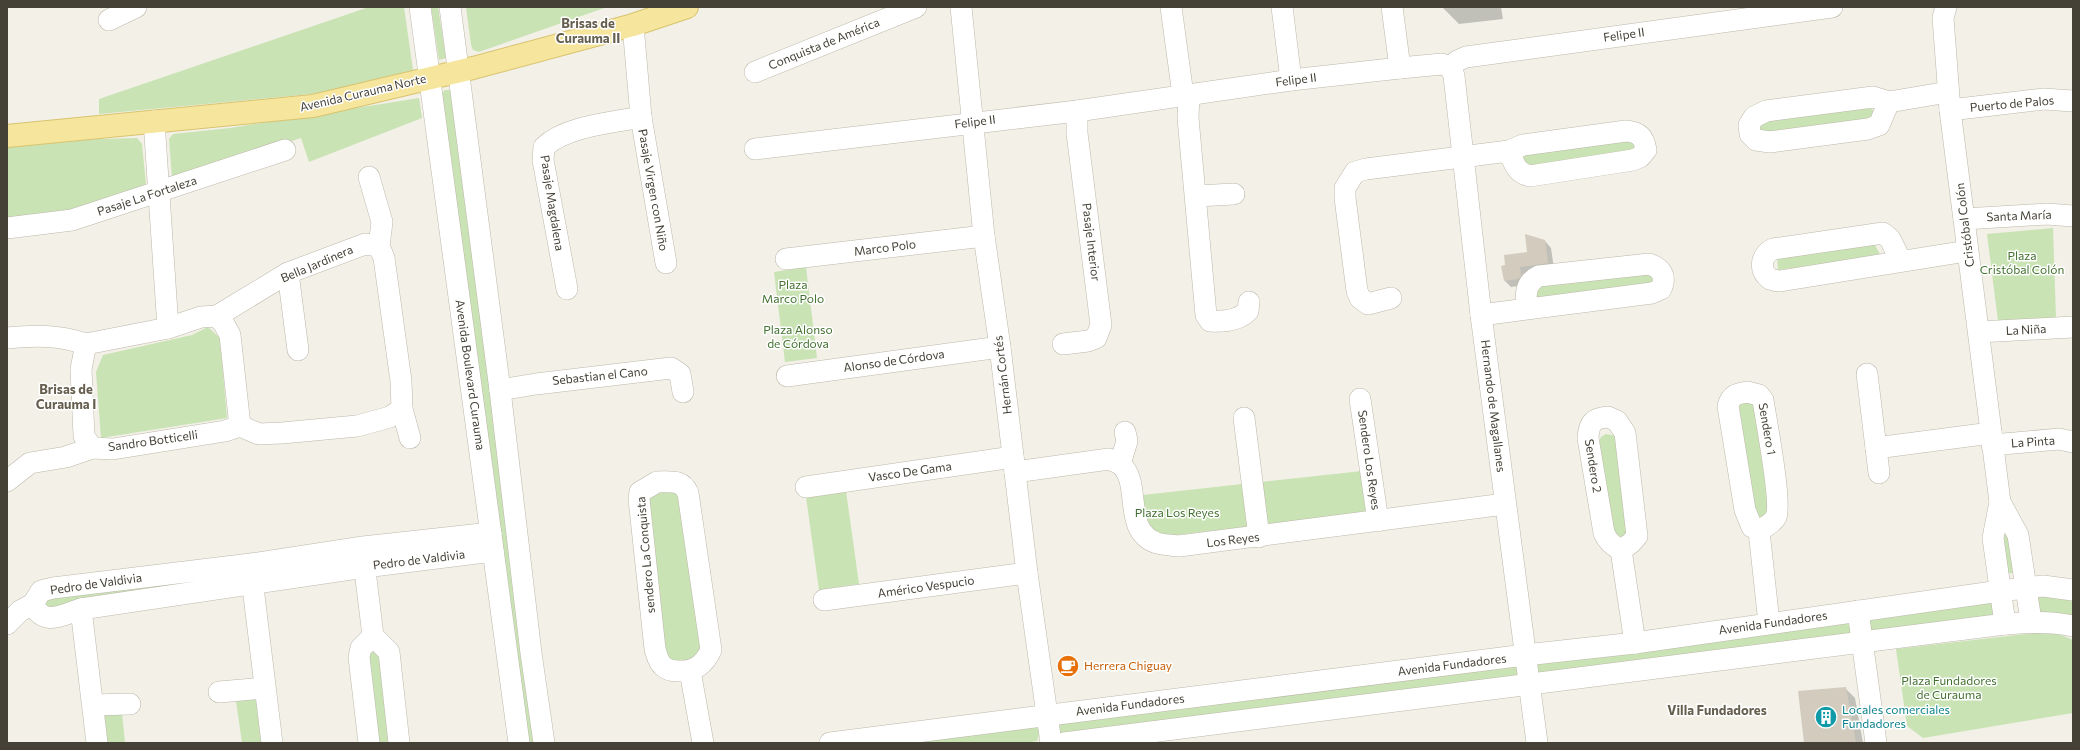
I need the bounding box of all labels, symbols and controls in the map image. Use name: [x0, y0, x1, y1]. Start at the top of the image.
street label: Conquista de América: [766, 14, 881, 72]
district label: Brisas de Curauma II: [556, 15, 620, 46]
street label: Felipe II: [1602, 24, 1645, 44]
street label: Felipe II: [1274, 70, 1317, 88]
street label: Avenida Curauma Norte: [298, 71, 427, 113]
street label: Puerto de Palos: [1969, 92, 2055, 114]
street label: Felipe II: [953, 112, 996, 130]
street label: Pasaje Virgen con Niño: [636, 128, 672, 252]
street label: Pasaje Magdalena: [538, 154, 567, 252]
street label: Pasaje La Fortaleza: [95, 172, 198, 218]
street label: Cristóbal Colón: [1952, 182, 1976, 268]
street label: Pasaje Interior: [1080, 202, 1104, 282]
street label: Santa María: [1986, 207, 2052, 223]
street label: Marco Polo: [853, 236, 917, 258]
street label: Bella Jardinera: [278, 242, 355, 286]
park label: Plaza Cristóbal Colón: [1980, 248, 2064, 276]
park label: Plaza Marco Polo: [762, 277, 824, 305]
street label: Avenida Boulevard Curauma: [453, 299, 488, 451]
street label: La Niña: [2005, 321, 2047, 337]
park label: Plaza Alonso de Córdova: [763, 322, 833, 350]
street label: Hernán Cortés: [990, 335, 1014, 415]
street label: Hernando de Magallanes: [1479, 339, 1509, 473]
street label: Alonso de Córdova: [842, 346, 945, 374]
street label: Sebastian el Cano: [552, 363, 648, 387]
district label: Brisas de Curauma I: [36, 381, 96, 412]
street label: Sendero 1: [1757, 402, 1779, 456]
street label: Sendero Los Reyes: [1356, 409, 1384, 511]
street label: Sandro Botticelli: [107, 427, 199, 453]
street label: La Pinta: [2010, 432, 2055, 450]
street label: Sendero 2: [1583, 438, 1605, 494]
street label: Vasco De Gama: [867, 458, 952, 484]
street label: sendero La Conquista: [633, 496, 657, 614]
park label: Plaza Los Reyes: [1135, 505, 1219, 519]
street label: Los Reyes: [1206, 529, 1260, 549]
street label: Pedro de Valdivia: [372, 546, 466, 572]
street label: Pedro de Valdivia: [49, 570, 143, 596]
street label: Américo Vespucio: [877, 572, 975, 600]
street label: Avenida Fundadores: [1718, 607, 1828, 637]
street label: Avenida Fundadores: [1397, 650, 1507, 678]
cafe icon: Herrera Chiguay: [1055, 653, 1081, 679]
place label: Herrera Chiguay: [1084, 658, 1172, 672]
park label: Plaza Fundadores de Curauma: [1901, 673, 1997, 701]
street label: Avenida Fundadores: [1075, 690, 1185, 718]
district label: Villa Fundadores: [1667, 702, 1767, 718]
place label: Locales comerciales Fundadores: [1842, 702, 1950, 730]
building icon: Locales comerciales Fundadores: [1813, 704, 1839, 730]

